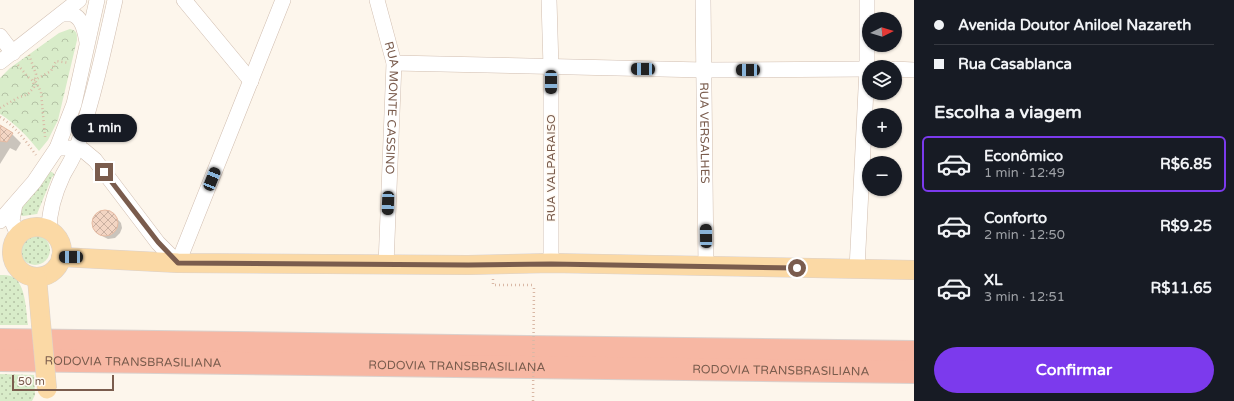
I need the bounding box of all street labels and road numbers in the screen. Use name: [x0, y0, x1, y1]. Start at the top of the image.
street label: RUA MONTE CASSINO: [382, 40, 402, 175]
street label: RUA VERSALHES: [697, 82, 712, 184]
street label: RUA VALPARAISO: [544, 114, 558, 222]
street label: RODOVIA TRANSBRASILIANA: [44, 354, 222, 370]
street label: RODOVIA TRANSBRASILIANA: [368, 358, 546, 374]
street label: RODOVIA TRANSBRASILIANA: [692, 362, 870, 378]

